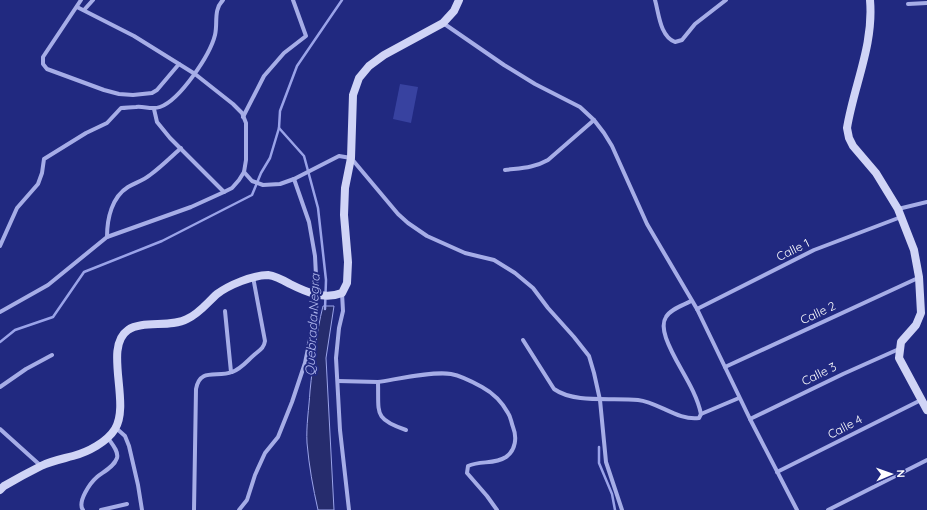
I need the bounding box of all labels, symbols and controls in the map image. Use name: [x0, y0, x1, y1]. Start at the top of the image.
street label: Calle 1: [774, 235, 812, 264]
water label: Quebrada Negra: [301, 272, 323, 377]
street label: Calle 2: [798, 298, 838, 327]
street label: Calle 3: [799, 359, 839, 388]
street label: Calle 4: [825, 411, 865, 442]
north arrow: [871, 454, 911, 494]
text: N: [894, 469, 908, 478]

